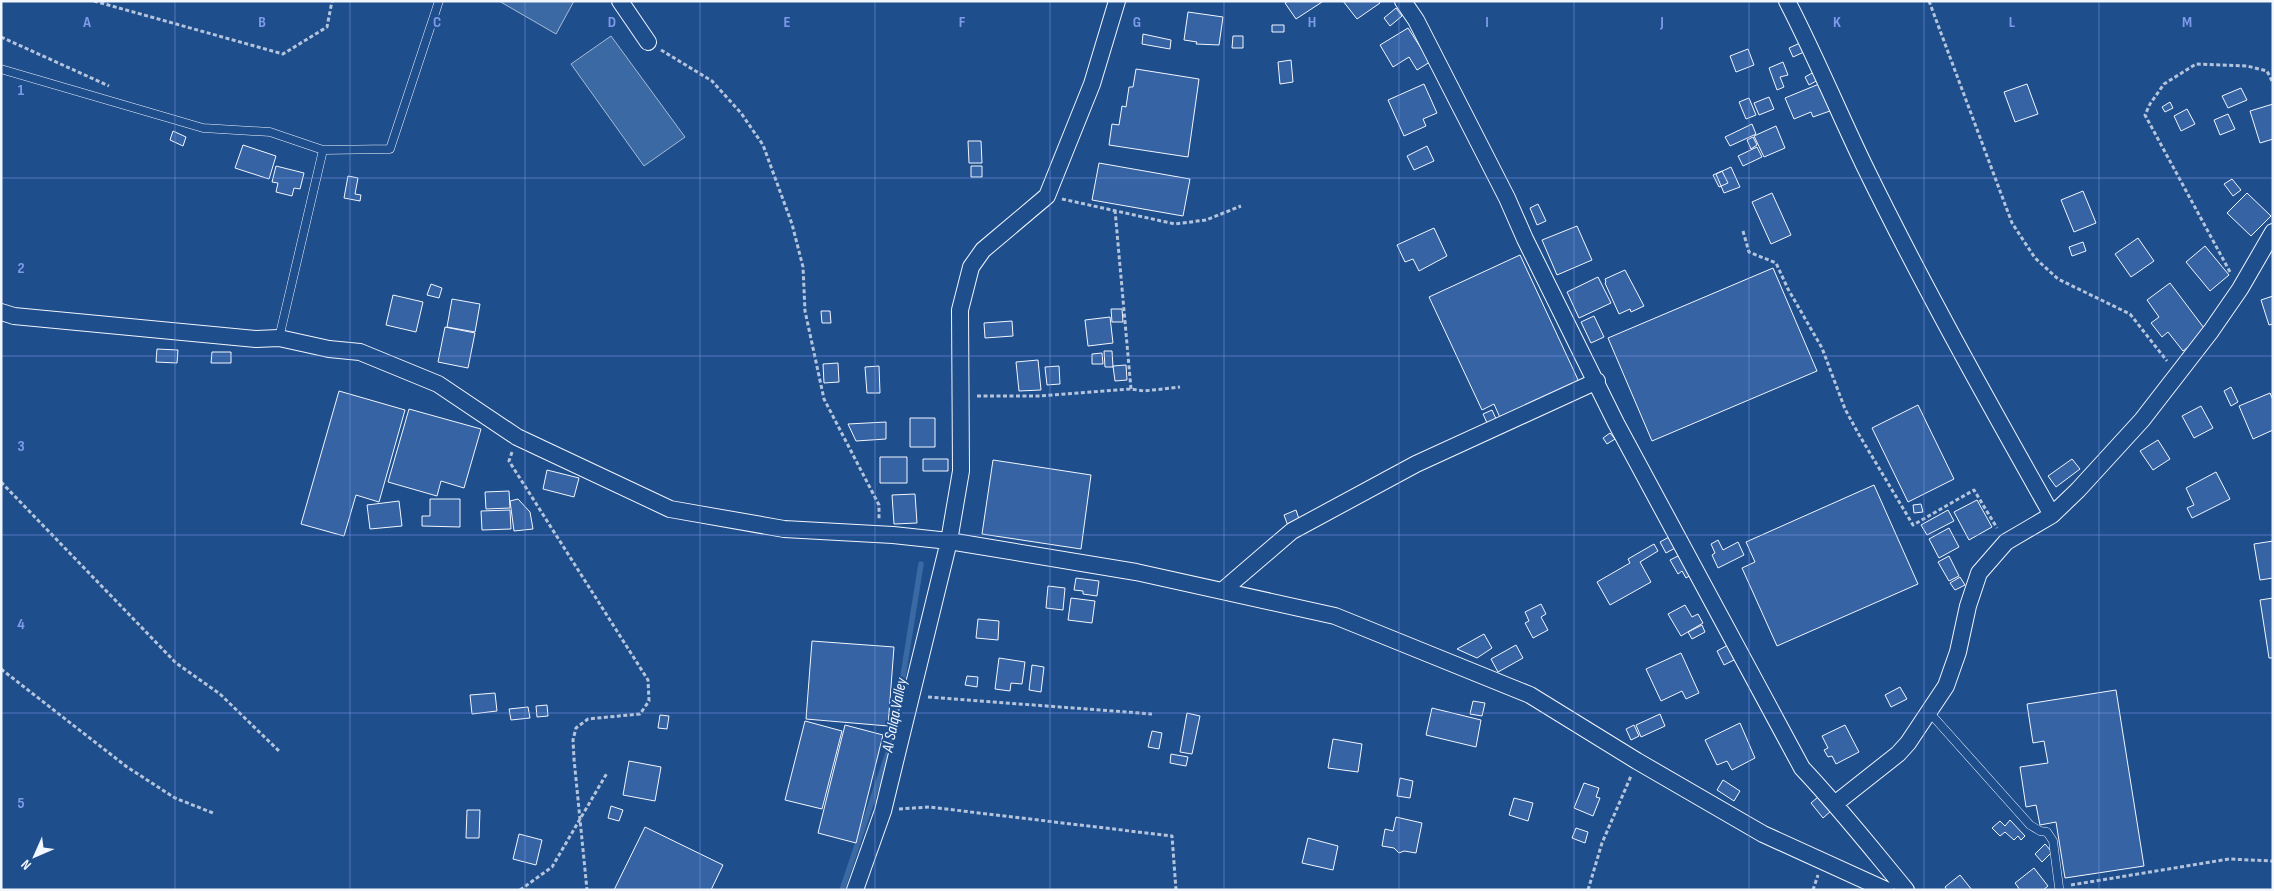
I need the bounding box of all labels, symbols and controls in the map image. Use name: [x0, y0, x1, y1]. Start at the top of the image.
text: A: [82, 13, 91, 32]
text: B: [258, 13, 266, 32]
text: C: [433, 13, 441, 32]
text: D: [608, 13, 616, 32]
text: E: [784, 13, 791, 32]
text: F: [959, 13, 966, 32]
text: G: [1133, 13, 1141, 32]
text: H: [1308, 13, 1316, 32]
text: I: [1485, 13, 1489, 32]
text: J: [1659, 13, 1664, 32]
text: K: [1833, 13, 1841, 32]
text: L: [2009, 13, 2016, 32]
text: M: [2182, 13, 2192, 32]
text: 1: [18, 81, 25, 100]
text: 2: [17, 259, 25, 278]
text: 3: [17, 437, 25, 456]
text: 4: [17, 615, 25, 634]
water label: Al Salqa Valley: [878, 675, 912, 755]
text: 5: [17, 794, 25, 813]
north arrow: [10, 831, 60, 881]
text: N: [18, 856, 35, 873]

